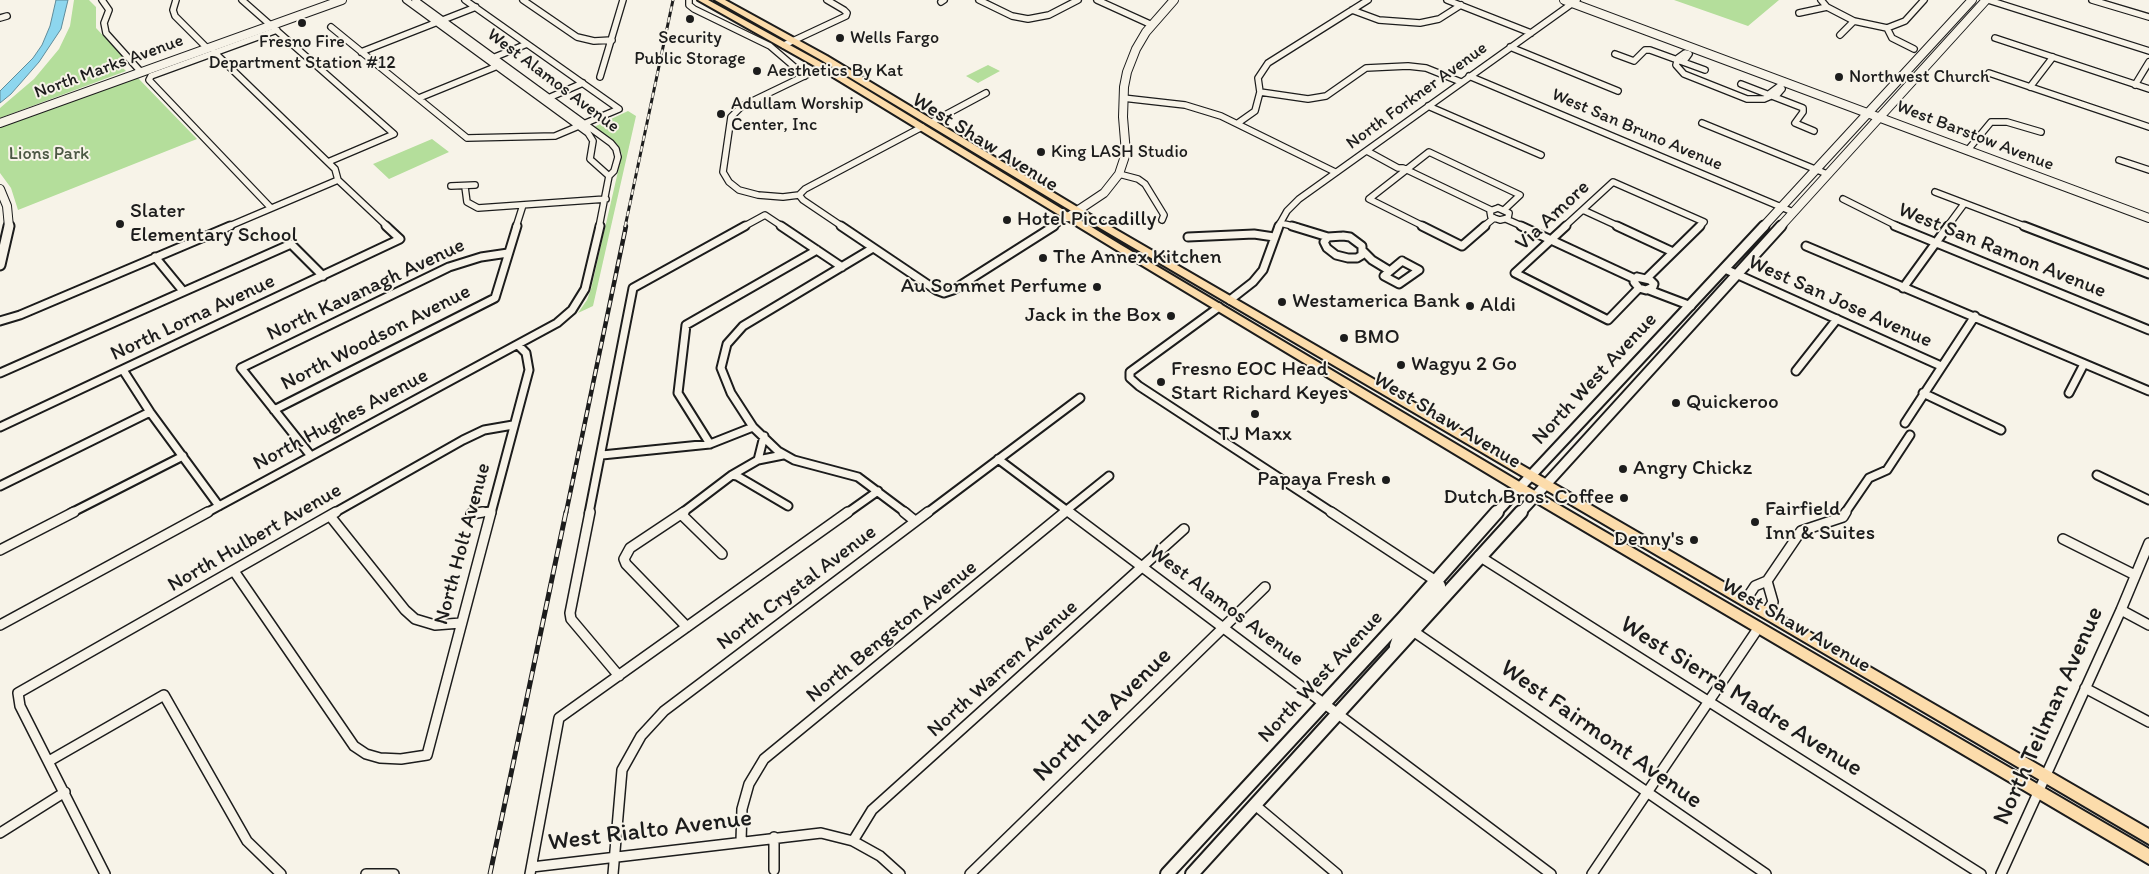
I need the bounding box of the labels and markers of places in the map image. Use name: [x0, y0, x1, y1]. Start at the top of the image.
marker: Security Public Storage: [684, 13, 696, 25]
marker: Fresno Fire Department Station #12: [296, 17, 308, 29]
place label: Security Public Storage: [634, 27, 746, 70]
place label: Wells Fargo: [850, 27, 939, 49]
place label: Fresno Fire Department Station #12: [208, 31, 396, 74]
marker: Wells Fargo: [834, 32, 846, 44]
place label: Aesthetics By Kat: [767, 60, 903, 82]
marker: Aesthetics By Kat: [751, 65, 763, 77]
place label: Northwest Church: [1849, 66, 1990, 88]
marker: Northwest Church: [1833, 71, 1845, 83]
place label: Adullam Worship Center, Inc: [731, 93, 863, 136]
marker: Adullam Worship Center, Inc: [715, 108, 727, 120]
place label: King LASH Studio: [1051, 141, 1188, 163]
marker: King LASH Studio: [1035, 146, 1047, 158]
place label: Slater Elementary School: [130, 199, 297, 249]
place label: Hotel Piccadilly: [1017, 207, 1156, 233]
marker: Hotel Piccadilly: [1001, 214, 1013, 226]
marker: Slater Elementary School: [114, 218, 126, 230]
place label: The Annex Kitchen: [1053, 245, 1222, 271]
marker: The Annex Kitchen: [1037, 252, 1049, 264]
place label: Au Sommet Perfume: [901, 274, 1087, 300]
marker: Au Sommet Perfume: [1091, 281, 1103, 293]
place label: Westamerica Bank: [1292, 289, 1460, 315]
place label: Aldi: [1480, 293, 1516, 319]
marker: Westamerica Bank: [1276, 296, 1288, 308]
marker: Aldi: [1464, 300, 1476, 312]
place label: Jack in the Box: [1025, 303, 1161, 329]
marker: Jack in the Box: [1165, 310, 1177, 322]
place label: BMO: [1354, 325, 1400, 351]
marker: BMO: [1338, 332, 1350, 344]
place label: Wagyu 2 Go: [1411, 352, 1517, 378]
place label: Fresno EOC Head Start Richard Keyes: [1171, 357, 1348, 407]
marker: Wagyu 2 Go: [1395, 359, 1407, 371]
marker: Fresno EOC Head Start Richard Keyes: [1155, 376, 1167, 388]
place label: Quickeroo: [1686, 390, 1779, 416]
marker: Quickeroo: [1670, 397, 1682, 409]
marker: TJ Maxx: [1249, 408, 1261, 420]
place label: TJ Maxx: [1218, 422, 1292, 448]
place label: Angry Chickz: [1633, 456, 1752, 482]
marker: Angry Chickz: [1617, 463, 1629, 475]
place label: Papaya Fresh: [1257, 467, 1376, 493]
marker: Papaya Fresh: [1380, 474, 1392, 486]
place label: Dutch Bros. Coffee: [1444, 485, 1614, 511]
marker: Dutch Bros. Coffee: [1618, 492, 1630, 504]
place label: Fairfield Inn & Suites: [1765, 497, 1875, 547]
marker: Fairfield Inn & Suites: [1749, 516, 1761, 528]
place label: Denny's: [1614, 527, 1684, 553]
marker: Denny's: [1688, 534, 1700, 546]

